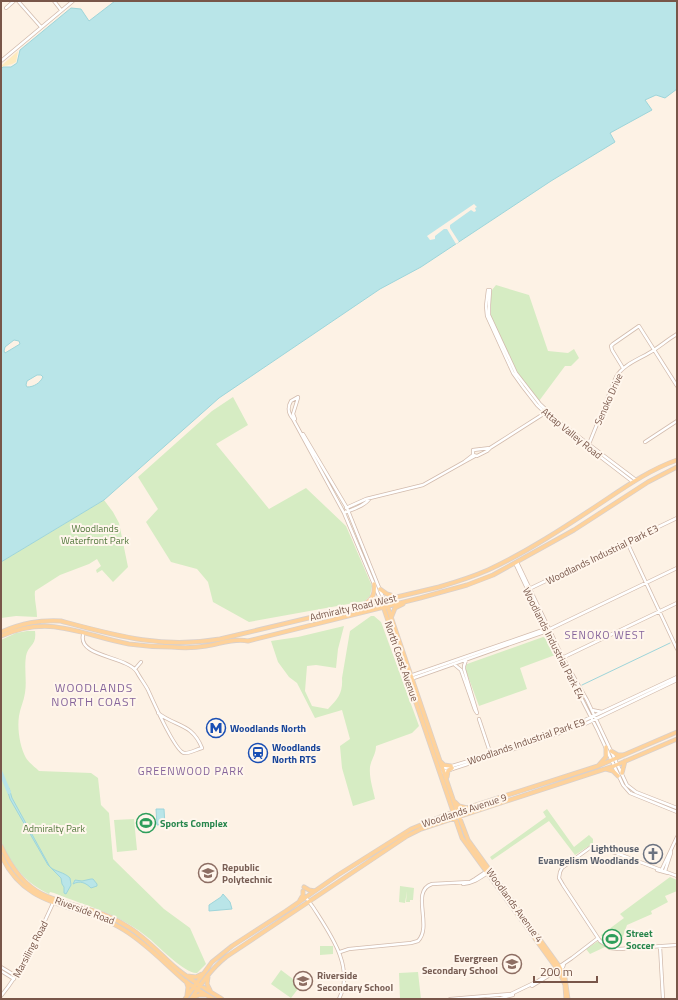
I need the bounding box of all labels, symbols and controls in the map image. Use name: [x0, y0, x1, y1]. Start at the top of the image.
street label: Senoko Drive: [590, 371, 627, 427]
street label: Attap Valley Road: [538, 404, 605, 463]
park label: Woodlands Waterfront Park: [61, 521, 129, 548]
street label: Woodlands Industrial Park E3: [543, 521, 661, 588]
street label: Woodlands Industrial Park E4: [519, 585, 588, 702]
street label: Admiralty Road West: [308, 590, 399, 625]
street label: North Coast Avenue: [381, 619, 422, 703]
district label: SENOKO WEST: [564, 627, 646, 643]
district label: WOODLANDS NORTH COAST: [51, 678, 137, 711]
street label: Woodlands Industrial Park E9: [465, 714, 587, 769]
metro station icon: Woodlands North: [205, 717, 227, 739]
place label: Woodlands North: [230, 721, 306, 736]
place label: Woodlands North RTS: [272, 740, 321, 767]
station icon: Woodlands North RTS: [247, 742, 269, 764]
district label: GREENWOOD PARK: [138, 763, 244, 779]
street label: Woodlands Avenue 9: [420, 790, 509, 831]
sports icon: Sports Complex: [135, 812, 157, 834]
place label: Sports Complex: [160, 816, 228, 831]
park label: Admiralty Park: [23, 821, 85, 836]
place label: Lighthouse Evangelism Woodlands: [538, 841, 639, 868]
church icon: Lighthouse Evangelism Woodlands: [642, 843, 664, 865]
place label: Republic Polytechnic: [222, 860, 273, 887]
school or university icon: Republic Polytechnic: [197, 862, 219, 884]
street label: Woodlands Avenue 4: [483, 865, 547, 946]
street label: Riverside Road: [53, 893, 117, 928]
street label: Marsiling Road: [9, 918, 52, 980]
place label: Street Soccer: [626, 926, 655, 953]
sports icon: Street Soccer: [601, 928, 623, 950]
place label: Evergreen Secondary School: [422, 951, 498, 978]
school or university icon: Evergreen Secondary School: [501, 953, 523, 975]
scale bar: [534, 958, 597, 984]
text: 200 m: [540, 962, 573, 981]
place label: Riverside Secondary School: [317, 968, 393, 995]
school or university icon: Riverside Secondary School: [292, 970, 314, 992]

